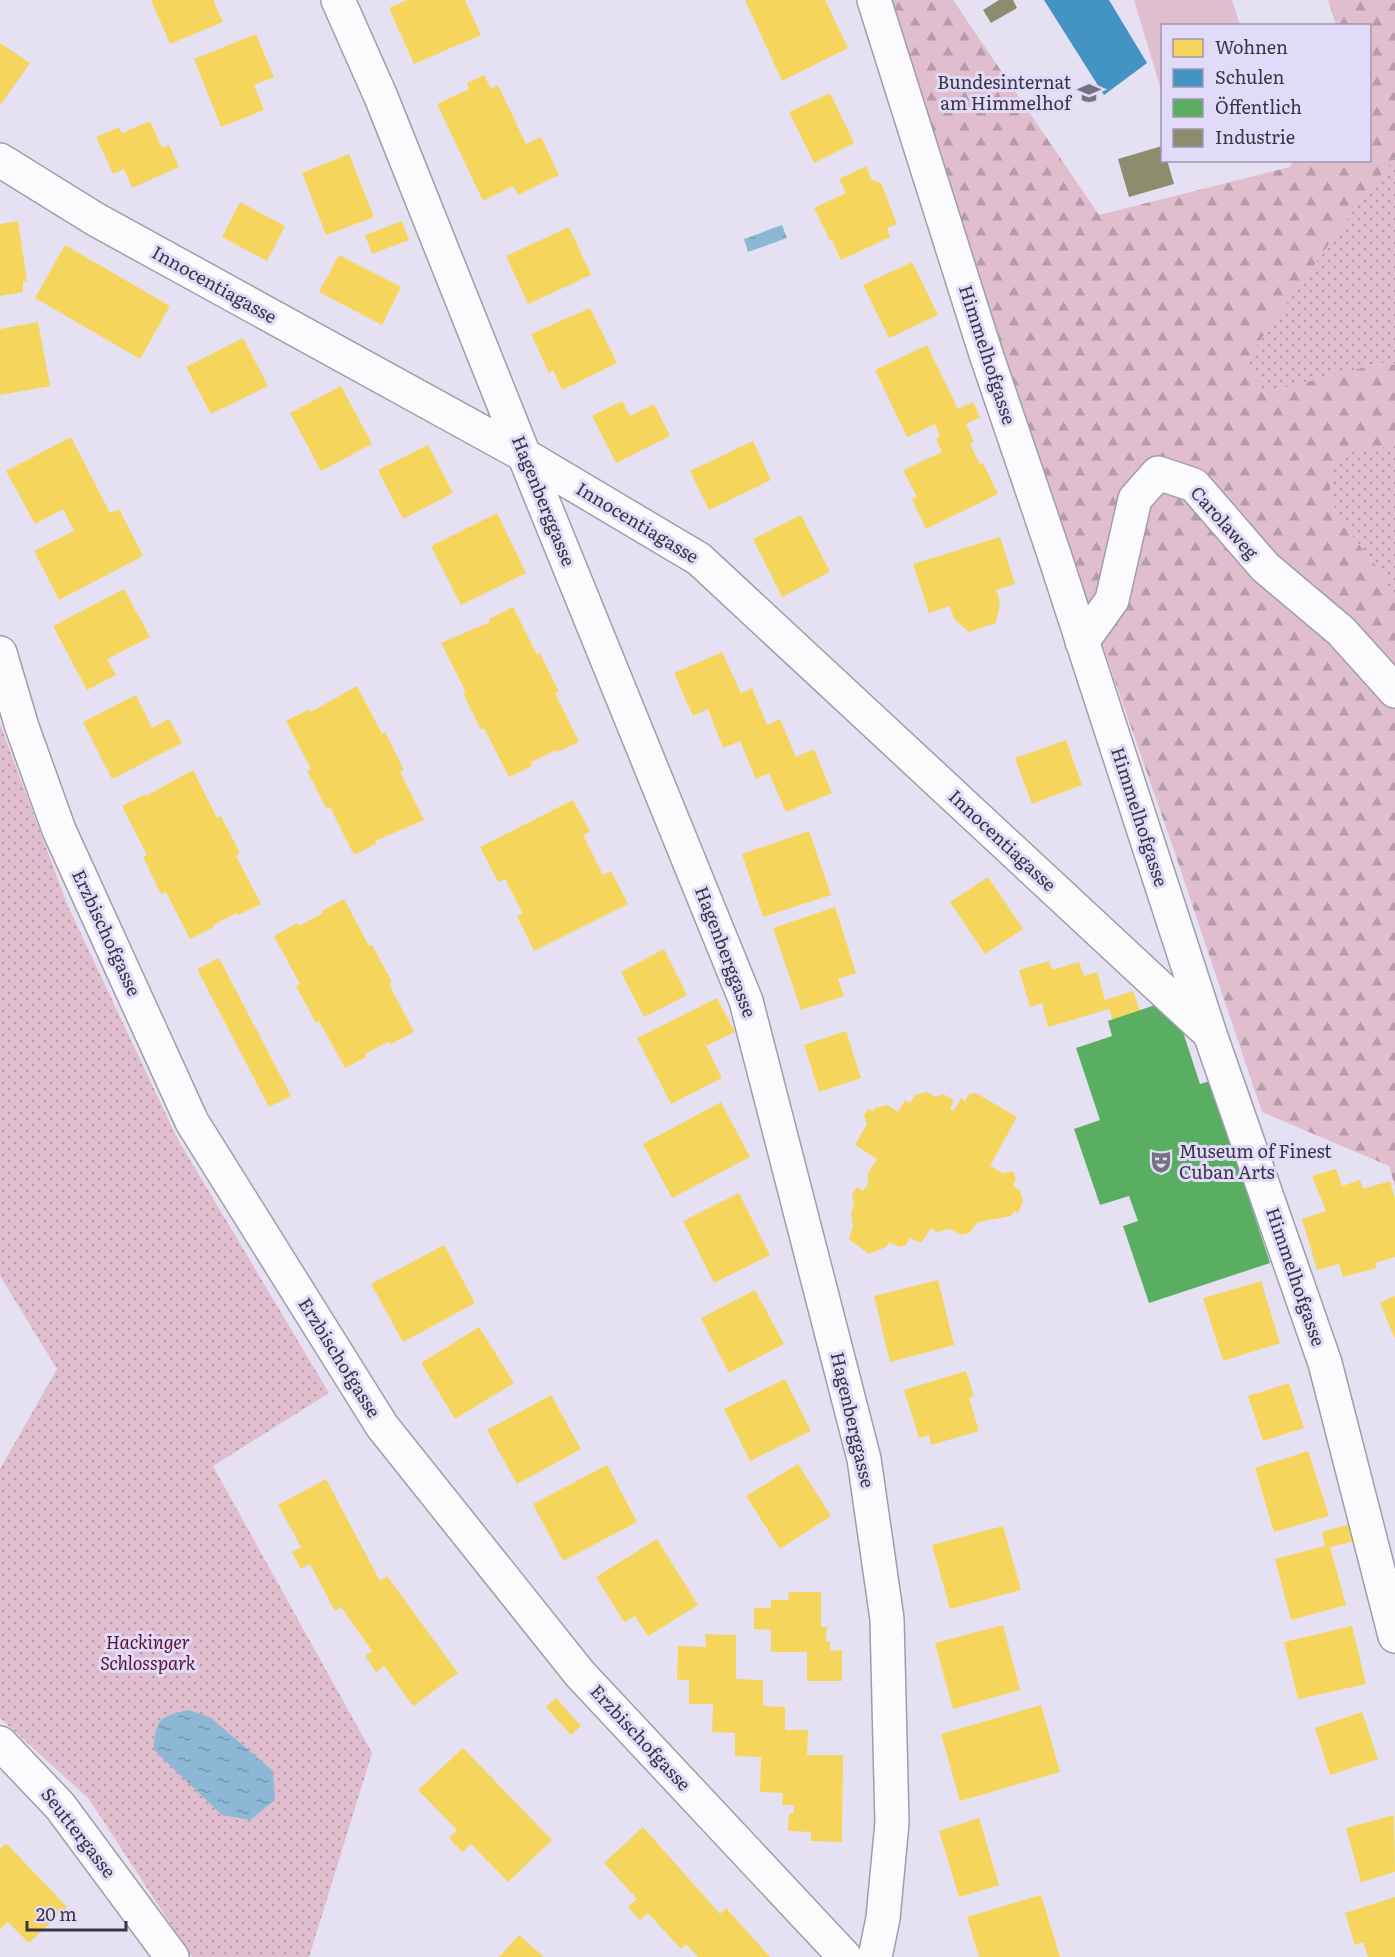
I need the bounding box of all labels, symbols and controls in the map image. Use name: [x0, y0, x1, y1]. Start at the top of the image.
legend: [1161, 24, 1371, 162]
text: Wohnen: [1215, 33, 1288, 60]
text: Schulen: [1215, 63, 1285, 90]
place label: Bundesinternat am Himmelhof: [937, 68, 1073, 116]
school or university icon: Bundesinternat am Himmelhof: [1076, 80, 1102, 106]
text: Öffentlich: [1215, 93, 1302, 120]
text: Industrie: [1215, 123, 1295, 150]
street label: Innocentiagasse: [147, 238, 282, 329]
street label: Himmelhofgasse: [953, 281, 1024, 428]
street label: Hagenberggasse: [506, 431, 583, 570]
street label: Innocentiagasse: [571, 474, 704, 569]
street label: Carolaweg: [1185, 479, 1266, 565]
street label: Himmelhofgasse: [1105, 743, 1176, 890]
street label: Innocentiagasse: [943, 783, 1063, 897]
street label: Erzbischofgasse: [66, 865, 149, 1000]
street label: Hagenberggasse: [689, 882, 764, 1021]
place label: Museum of Finest Cuban Arts: [1179, 1137, 1332, 1185]
theatre icon: Museum of Finest Cuban Arts: [1148, 1149, 1174, 1175]
street label: Himmelhofgasse: [1260, 1203, 1333, 1350]
street label: Erzbischofgasse: [293, 1292, 388, 1422]
street label: Hagenberggasse: [825, 1349, 882, 1490]
park label: Hackinger Schlosspark: [100, 1628, 196, 1676]
street label: Erzbischofgasse: [585, 1678, 698, 1796]
street label: Seuttergasse: [35, 1781, 123, 1883]
scale bar: [27, 1894, 126, 1932]
text: 20 m: [36, 1900, 77, 1927]

